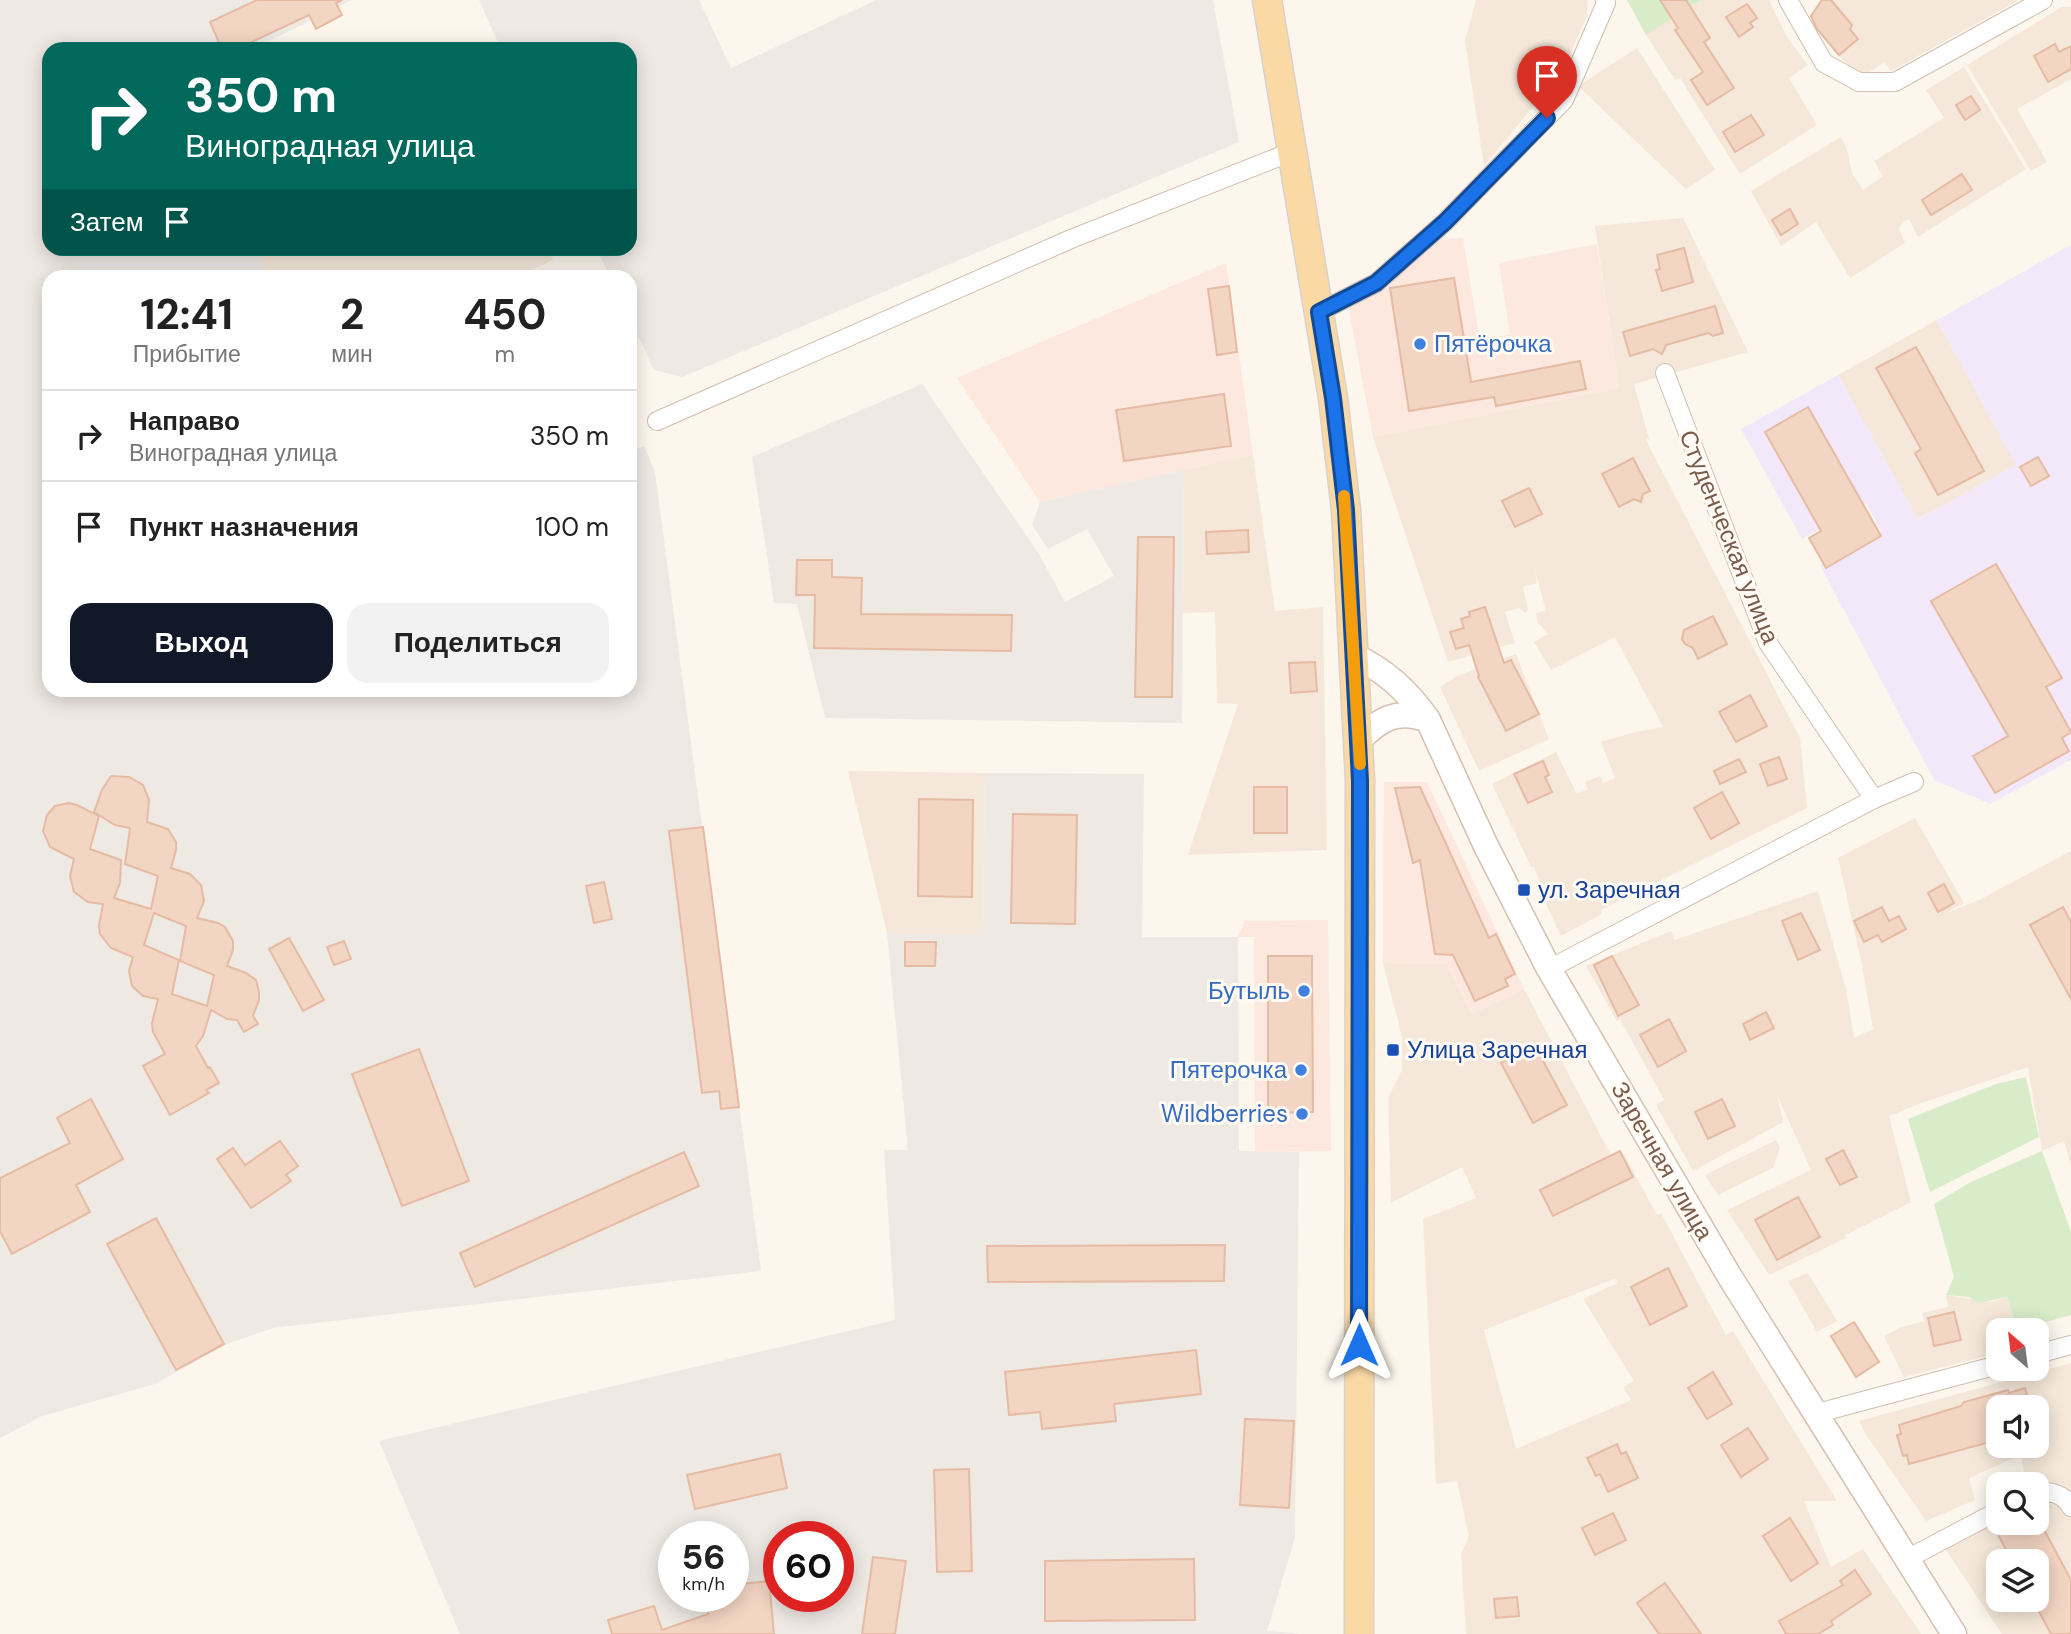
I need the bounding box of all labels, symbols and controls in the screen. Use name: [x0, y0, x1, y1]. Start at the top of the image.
pin: [1517, 46, 1577, 118]
icon: arrive: [1528, 57, 1566, 95]
text: 350 m: [185, 63, 337, 127]
icon: right: [70, 70, 161, 161]
text: Виноградная улица: [185, 125, 475, 167]
icon: arrive: [158, 203, 196, 241]
text: Затем: [70, 205, 144, 239]
text: 12:41: [140, 287, 233, 342]
text: 2: [340, 287, 364, 342]
text: 450: [463, 287, 546, 342]
place label: Пятёрочка: [1434, 328, 1552, 359]
marker: Пятёрочка: [1412, 336, 1428, 352]
text: Прибытие: [133, 339, 241, 369]
text: мин: [331, 339, 373, 369]
text: m: [495, 339, 515, 369]
text: Направо: [129, 404, 240, 438]
icon: right: [70, 417, 108, 455]
text: 350 m: [530, 419, 609, 453]
street label: Студенческая улица: [1672, 425, 1787, 649]
text: Виноградная улица: [129, 438, 337, 468]
icon: arrive: [70, 508, 108, 546]
text: Пункт назначения: [129, 510, 359, 544]
text: 100 m: [535, 510, 609, 544]
button: Выход: [70, 603, 333, 683]
button: Поделиться: [347, 603, 609, 683]
place label: ул. Заречная: [1538, 874, 1680, 905]
marker: ул. Заречная: [1516, 882, 1532, 898]
place label: Бутыль: [1208, 975, 1290, 1006]
marker: Бутыль: [1296, 983, 1312, 999]
place label: Улица Заречная: [1407, 1034, 1587, 1065]
marker: Улица Заречная: [1385, 1042, 1401, 1058]
place label: Пятерочка: [1170, 1054, 1288, 1085]
marker: Пятерочка: [1293, 1062, 1309, 1078]
street label: Заречная улица: [1604, 1076, 1721, 1246]
place label: Wildberries: [1161, 1098, 1288, 1129]
marker: Wildberries: [1294, 1106, 1310, 1122]
position arrow: [1322, 1308, 1396, 1382]
north arrow: [1986, 1318, 2049, 1381]
map controls: [1986, 1318, 2049, 1612]
button: sound: [1986, 1395, 2049, 1458]
button: search: [1986, 1472, 2049, 1535]
speed limit sign: 60: [763, 1521, 854, 1612]
text: 56: [682, 1534, 725, 1580]
button: layers: [1986, 1549, 2049, 1612]
text: km/h: [682, 1572, 725, 1596]

